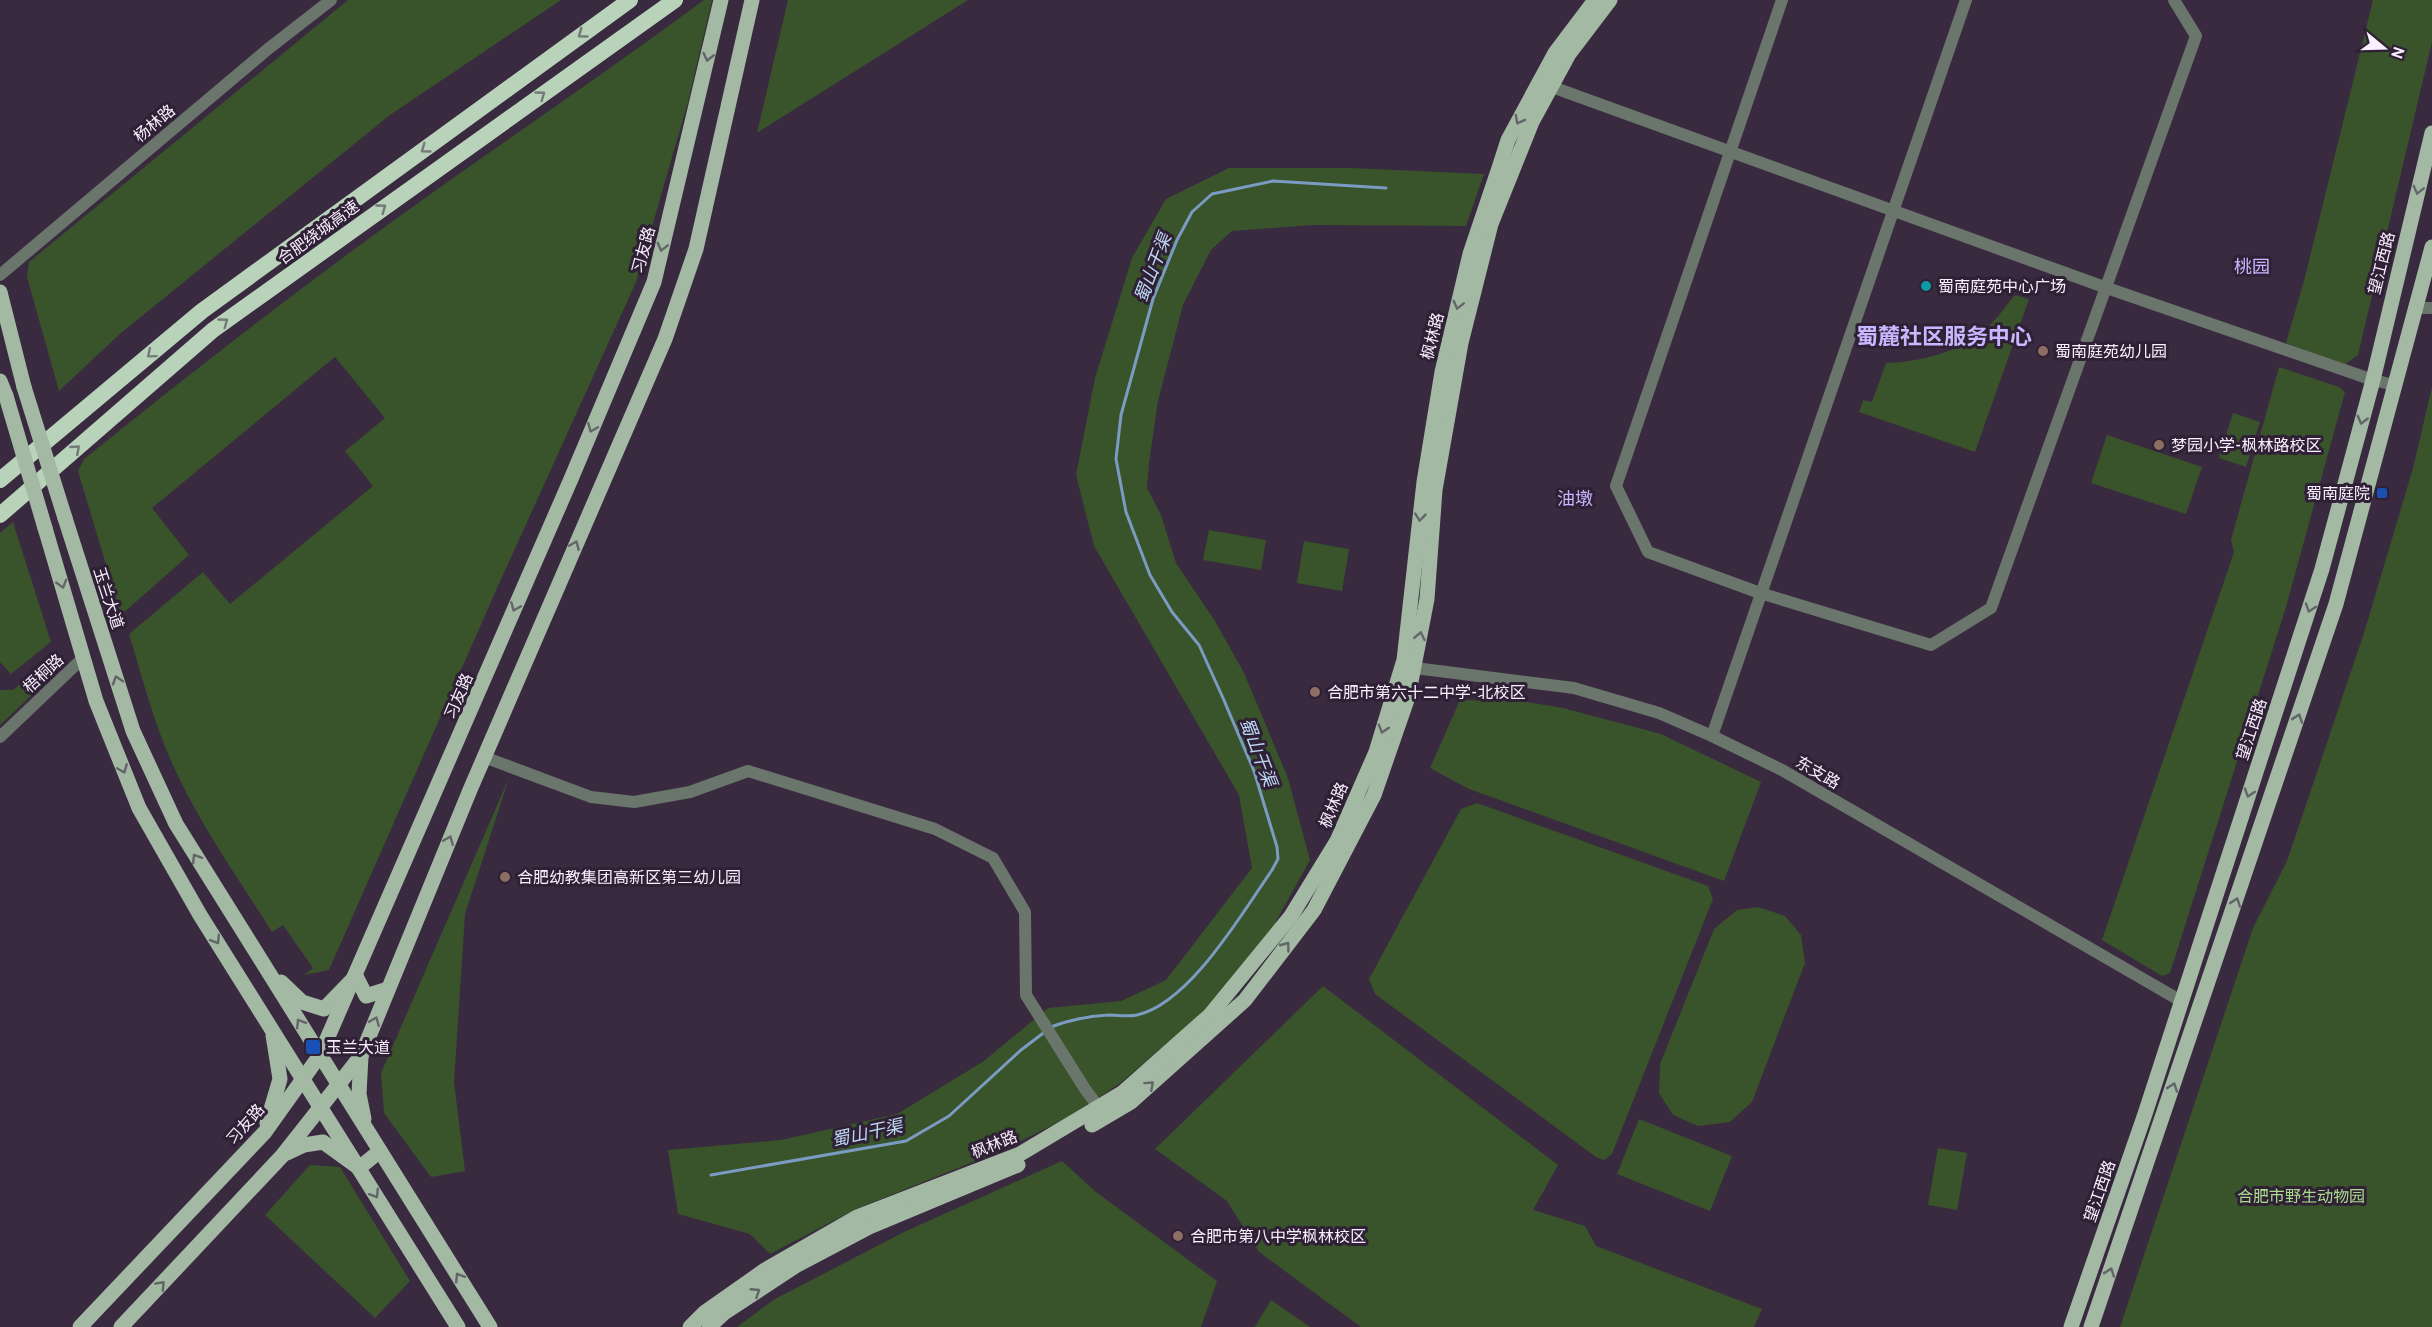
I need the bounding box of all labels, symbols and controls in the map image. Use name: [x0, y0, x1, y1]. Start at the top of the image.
north arrow: [2354, 18, 2414, 78]
one-way arrow: [578, 27, 589, 38]
text: N: [2385, 44, 2408, 61]
one-way arrow: [703, 52, 716, 62]
one-way arrow: [535, 91, 546, 102]
street label: 杨林路: [130, 101, 180, 148]
one-way arrow: [1515, 114, 1526, 124]
one-way arrow: [420, 142, 431, 153]
one-way arrow: [2412, 184, 2425, 194]
street label: 合肥绕城高速: [274, 197, 364, 270]
one-way arrow: [376, 204, 387, 215]
street label: 习友路: [629, 225, 661, 276]
water label: 蜀山干渠: [1131, 228, 1179, 306]
street label: 望江西路: [2365, 230, 2400, 297]
one-way arrow: [657, 241, 670, 251]
district label: 桃园: [2234, 257, 2270, 280]
place label: 蜀南庭苑中心广场: [1938, 278, 2066, 298]
marker: 蜀南庭苑中心广场: [1919, 279, 1933, 293]
one-way arrow: [1453, 300, 1466, 310]
street label: 枫林路: [1418, 311, 1449, 362]
one-way arrow: [217, 318, 228, 329]
district label: 蜀麓社区服务中心: [1856, 325, 2032, 352]
place label: 蜀南庭苑幼儿园: [2055, 343, 2167, 363]
marker: 蜀南庭苑幼儿园: [2036, 344, 2050, 358]
one-way arrow: [147, 347, 158, 358]
one-way arrow: [2357, 415, 2370, 425]
one-way arrow: [587, 422, 599, 433]
place label: 梦园小学-枫林路校区: [2171, 437, 2321, 457]
marker: 梦园小学-枫林路校区: [2152, 438, 2166, 452]
one-way arrow: [69, 445, 80, 456]
place label: 蜀南庭院: [2306, 485, 2370, 505]
marker: 蜀南庭院: [2375, 486, 2389, 500]
district label: 油墩: [1557, 489, 1593, 512]
one-way arrow: [1414, 513, 1427, 522]
one-way arrow: [568, 541, 580, 552]
street label: 玉兰大道: [88, 565, 126, 632]
one-way arrow: [55, 578, 67, 589]
one-way arrow: [511, 601, 523, 612]
one-way arrow: [2304, 602, 2317, 613]
one-way arrow: [1413, 631, 1426, 641]
street label: 梧桐路: [20, 651, 69, 698]
street label: 习友路: [441, 671, 478, 723]
one-way arrow: [111, 675, 124, 686]
place label: 合肥市第六十二中学-北校区: [1327, 684, 1525, 704]
marker: 合肥市第六十二中学-北校区: [1308, 685, 1322, 699]
street label: 望江西路: [2234, 696, 2272, 763]
one-way arrow: [2291, 713, 2304, 724]
water label: 蜀山干渠: [1233, 715, 1281, 793]
one-way arrow: [1378, 723, 1390, 734]
street label: 东支路: [1791, 753, 1843, 794]
one-way arrow: [116, 763, 128, 774]
street label: 枫林路: [1316, 780, 1353, 832]
one-way arrow: [2244, 787, 2256, 798]
one-way arrow: [442, 836, 454, 847]
one-way arrow: [193, 853, 204, 864]
place label: 合肥幼教集团高新区第三幼儿园: [517, 869, 741, 889]
marker: 合肥幼教集团高新区第三幼儿园: [498, 870, 512, 884]
one-way arrow: [2229, 898, 2241, 908]
one-way arrow: [209, 933, 220, 944]
one-way arrow: [1278, 942, 1289, 953]
one-way arrow: [368, 1016, 380, 1027]
one-way arrow: [295, 1019, 307, 1029]
marker: 玉兰大道: [304, 1038, 322, 1056]
place label: 玉兰大道: [326, 1039, 390, 1059]
one-way arrow: [1143, 1081, 1154, 1092]
one-way arrow: [2166, 1082, 2179, 1093]
street label: 习友路: [223, 1101, 270, 1150]
water label: 蜀山干渠: [830, 1115, 908, 1153]
street label: 枫林路: [969, 1128, 1021, 1164]
street label: 望江西路: [2081, 1158, 2121, 1225]
one-way arrow: [368, 1188, 380, 1198]
park label: 合肥市野生动物园: [2237, 1188, 2365, 1208]
place label: 合肥市第八中学枫林校区: [1190, 1228, 1366, 1248]
marker: 合肥市第八中学枫林校区: [1171, 1229, 1185, 1243]
one-way arrow: [2103, 1267, 2116, 1278]
one-way arrow: [454, 1273, 466, 1283]
one-way arrow: [154, 1281, 165, 1291]
one-way arrow: [749, 1288, 760, 1299]

